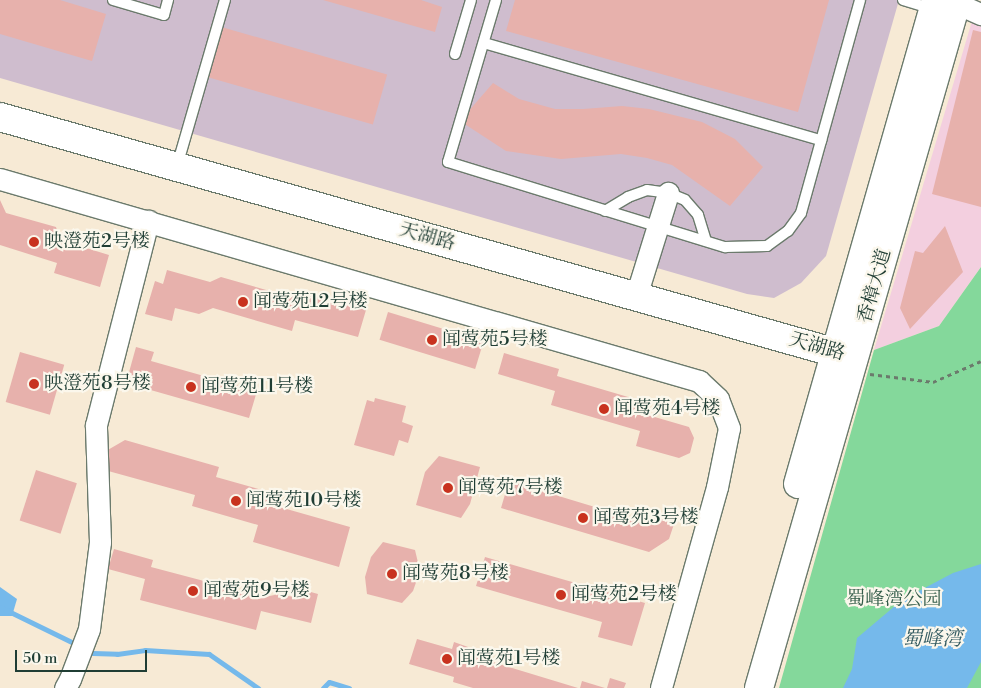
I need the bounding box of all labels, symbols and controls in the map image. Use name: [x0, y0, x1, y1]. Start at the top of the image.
street label: 天湖路: [396, 218, 458, 256]
place label: 映澄苑2号楼: [44, 231, 150, 253]
marker: 映澄苑2号楼: [28, 236, 40, 248]
street label: 香樟大道: [854, 246, 896, 326]
place label: 闻莺苑12号楼: [253, 291, 367, 313]
marker: 闻莺苑12号楼: [237, 296, 249, 308]
street label: 天湖路: [786, 328, 848, 366]
place label: 闻莺苑5号楼: [442, 329, 547, 351]
marker: 闻莺苑5号楼: [426, 334, 438, 346]
place label: 映澄苑8号楼: [44, 373, 151, 395]
place label: 闻莺苑11号楼: [201, 376, 313, 398]
marker: 映澄苑8号楼: [28, 378, 40, 390]
marker: 闻莺苑11号楼: [185, 381, 197, 393]
place label: 闻莺苑4号楼: [614, 398, 720, 420]
marker: 闻莺苑4号楼: [598, 403, 610, 415]
place label: 闻莺苑7号楼: [458, 477, 563, 499]
marker: 闻莺苑7号楼: [442, 482, 454, 494]
place label: 闻莺苑10号楼: [246, 490, 361, 512]
marker: 闻莺苑10号楼: [230, 495, 242, 507]
place label: 闻莺苑3号楼: [593, 507, 698, 529]
marker: 闻莺苑3号楼: [577, 512, 589, 524]
place label: 闻莺苑8号楼: [402, 563, 509, 585]
marker: 闻莺苑8号楼: [386, 568, 398, 580]
place label: 闻莺苑9号楼: [203, 580, 310, 602]
place label: 闻莺苑2号楼: [571, 584, 677, 606]
marker: 闻莺苑9号楼: [187, 585, 199, 597]
marker: 闻莺苑2号楼: [555, 589, 567, 601]
park label: 蜀峰湾公园: [847, 589, 941, 611]
water label: 蜀峰湾: [902, 627, 962, 651]
scale bar: [18, 640, 150, 672]
place label: 闻莺苑1号楼: [457, 648, 560, 670]
text: 50 m: [23, 649, 57, 668]
marker: 闻莺苑1号楼: [441, 653, 453, 665]

